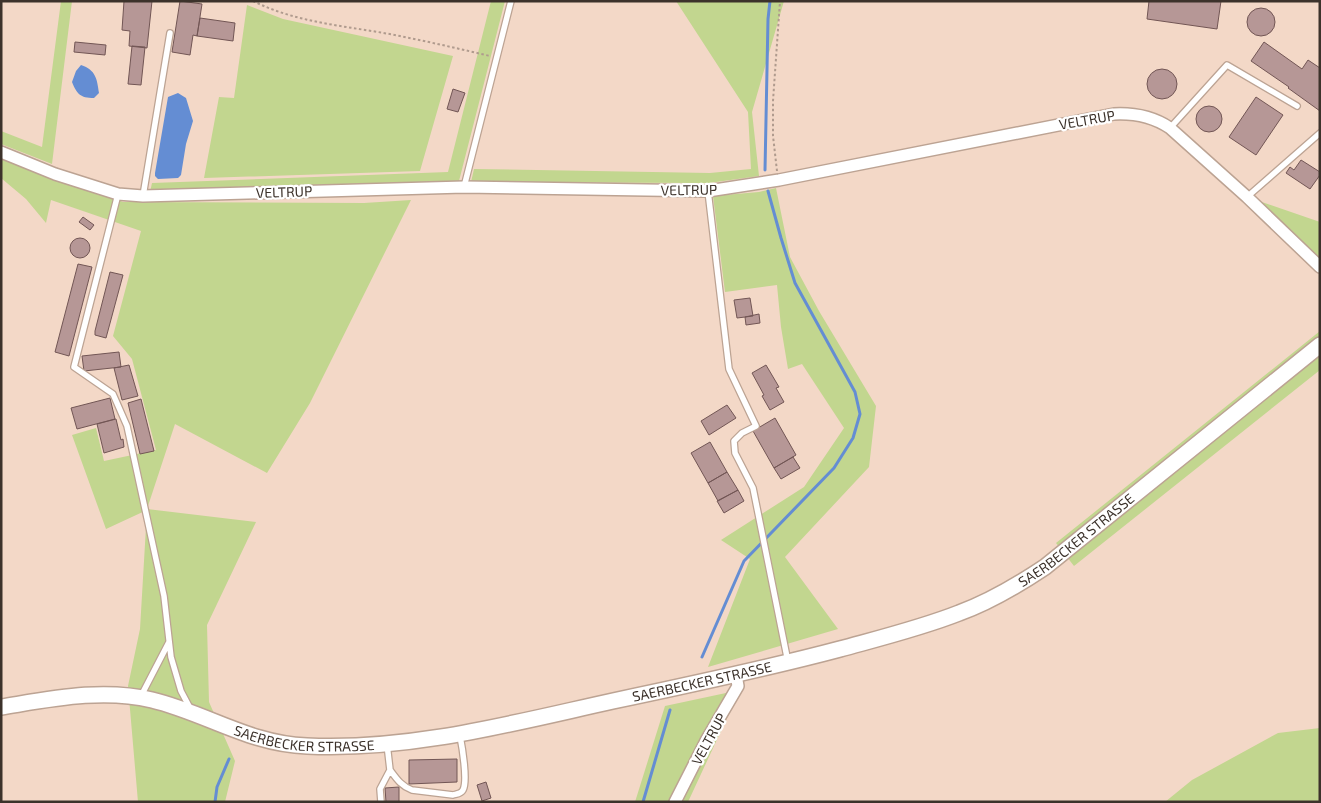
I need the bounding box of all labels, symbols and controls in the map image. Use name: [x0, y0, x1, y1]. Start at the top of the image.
street label: VELTRUP: [1058, 106, 1116, 133]
street label: VELTRUP: [661, 181, 717, 198]
street label: VELTRUP: [255, 182, 313, 201]
street label: SAERBECKER STRASSE: [1015, 489, 1137, 590]
street label: SAERBECKER STRASSE: [631, 657, 773, 705]
street label: VELTRUP: [687, 710, 730, 768]
street label: SAERBECKER STRASSE: [232, 721, 375, 755]

